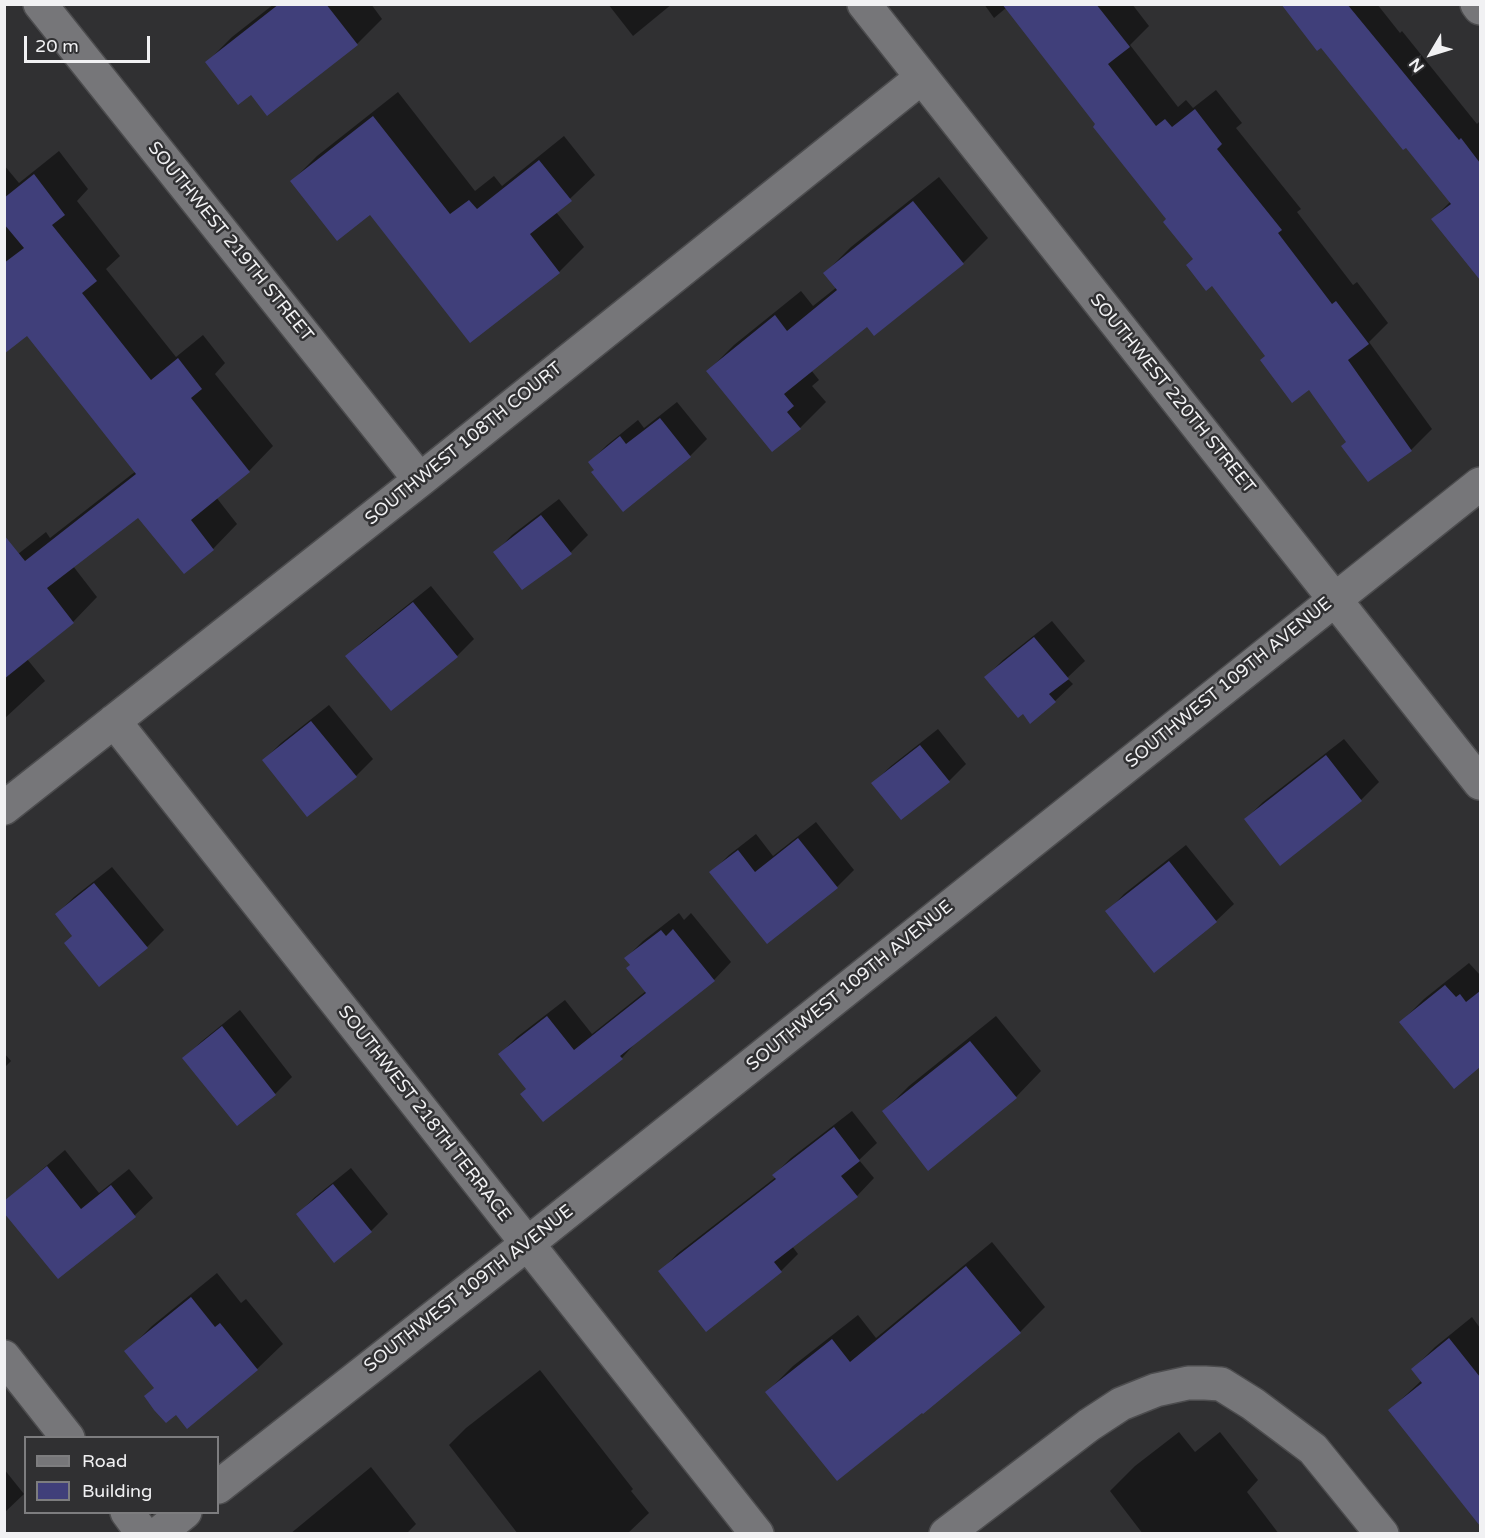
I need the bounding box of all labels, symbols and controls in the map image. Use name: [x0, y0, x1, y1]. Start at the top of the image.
scale bar: [27, 24, 153, 62]
north arrow: [1401, 24, 1461, 84]
text: 20 m: [35, 35, 79, 57]
text: N: [1405, 54, 1429, 76]
street label: SOUTHWEST 219TH STREET: [143, 138, 317, 346]
street label: SOUTHWEST 220TH STREET: [1085, 290, 1259, 498]
street label: SOUTHWEST 108TH COURT: [361, 358, 567, 530]
street label: SOUTHWEST 109TH AVENUE: [1122, 593, 1336, 773]
street label: SOUTHWEST 109TH AVENUE: [743, 896, 957, 1076]
street label: SOUTHWEST 218TH TERRACE: [333, 1002, 515, 1226]
street label: SOUTHWEST 109TH AVENUE: [360, 1201, 578, 1377]
legend: [24, 1436, 219, 1514]
text: Road: [82, 1450, 127, 1472]
text: Building: [82, 1480, 152, 1502]

